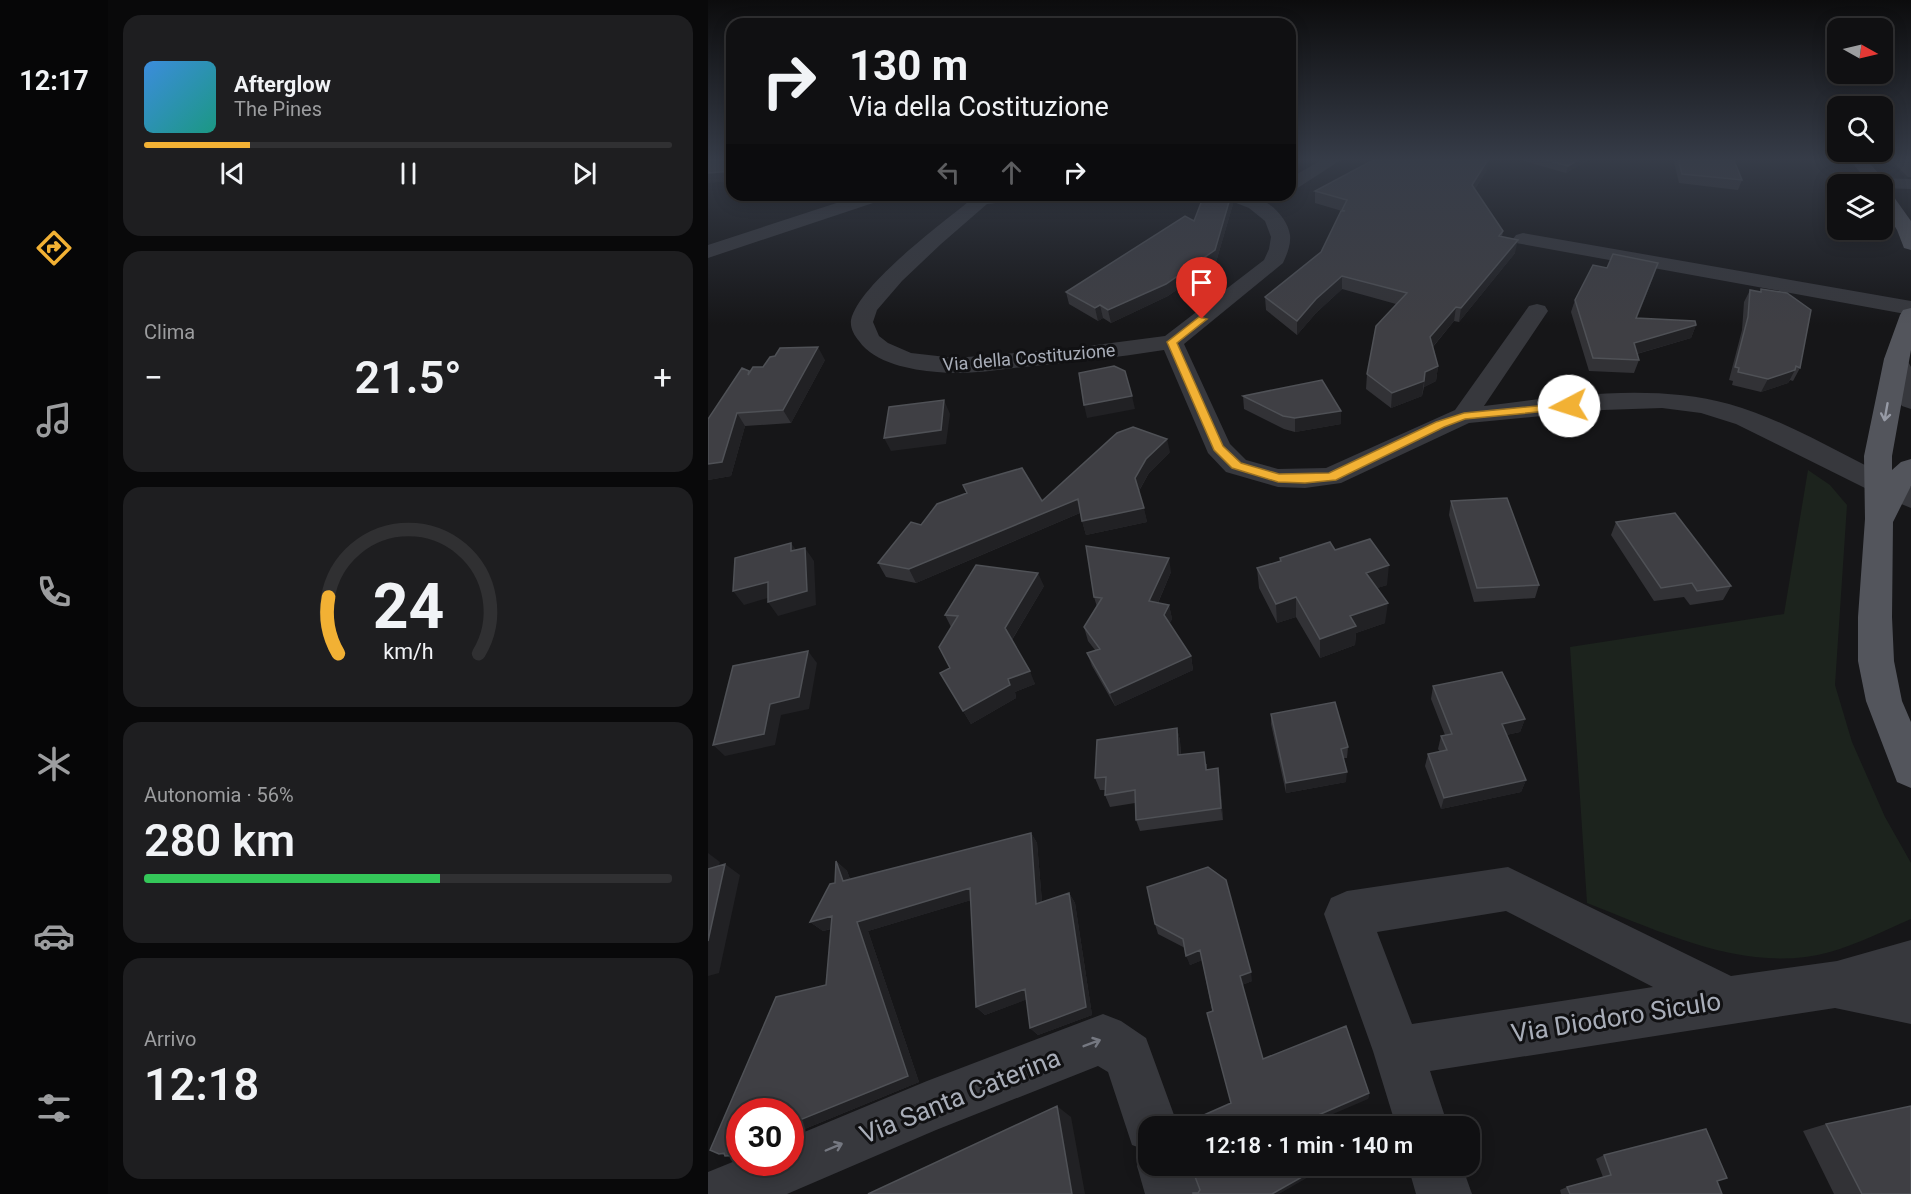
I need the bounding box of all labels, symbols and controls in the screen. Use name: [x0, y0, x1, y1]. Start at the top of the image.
north arrow: [1827, 18, 1893, 84]
map controls: [1827, 18, 1893, 240]
text: 130 m: [849, 41, 968, 90]
icon: right: [750, 42, 828, 120]
text: 12:17: [19, 65, 89, 97]
text: Afterglow: [234, 72, 331, 97]
text: Via della Costituzione: [849, 91, 1109, 123]
button: search: [1827, 96, 1893, 162]
text: The Pines: [234, 97, 322, 121]
icon: left: [932, 156, 965, 189]
icon: ahead: [995, 156, 1028, 189]
icon: right: [1058, 156, 1091, 189]
icon: previous: [216, 157, 249, 190]
icon: pause: [392, 157, 425, 190]
icon: next: [568, 157, 601, 190]
button: layers: [1827, 174, 1893, 240]
icon: directions: [33, 227, 75, 269]
pin: [1176, 257, 1227, 319]
icon: arrive: [1185, 266, 1218, 299]
text: Clima: [144, 320, 195, 344]
street label: Via della Costituzione: [942, 339, 1116, 375]
text: 21.5°: [354, 351, 462, 404]
text: −: [144, 358, 163, 397]
text: +: [653, 358, 672, 397]
position arrow: [1537, 374, 1601, 438]
icon: music: [33, 399, 75, 441]
one-way arrow: [1880, 402, 1891, 422]
text: 24: [372, 570, 444, 643]
icon: phone: [33, 571, 75, 613]
text: km/h: [383, 639, 433, 664]
icon: climate: [33, 743, 75, 785]
text: Autonomia · 56%: [144, 783, 294, 807]
text: 280 km: [144, 814, 295, 867]
icon: car: [33, 915, 75, 957]
street label: Via Diodoro Siculo: [1509, 986, 1723, 1048]
text: Arrivo: [144, 1027, 196, 1051]
one-way arrow: [1083, 1037, 1101, 1048]
street label: Via Santa Caterina: [855, 1042, 1065, 1150]
text: 12:18: [144, 1058, 259, 1111]
icon: filters: [33, 1087, 75, 1129]
speed limit sign: 30: [726, 1098, 804, 1176]
text: 12:18 · 1 min · 140 m: [1205, 1133, 1413, 1158]
one-way arrow: [824, 1141, 842, 1152]

